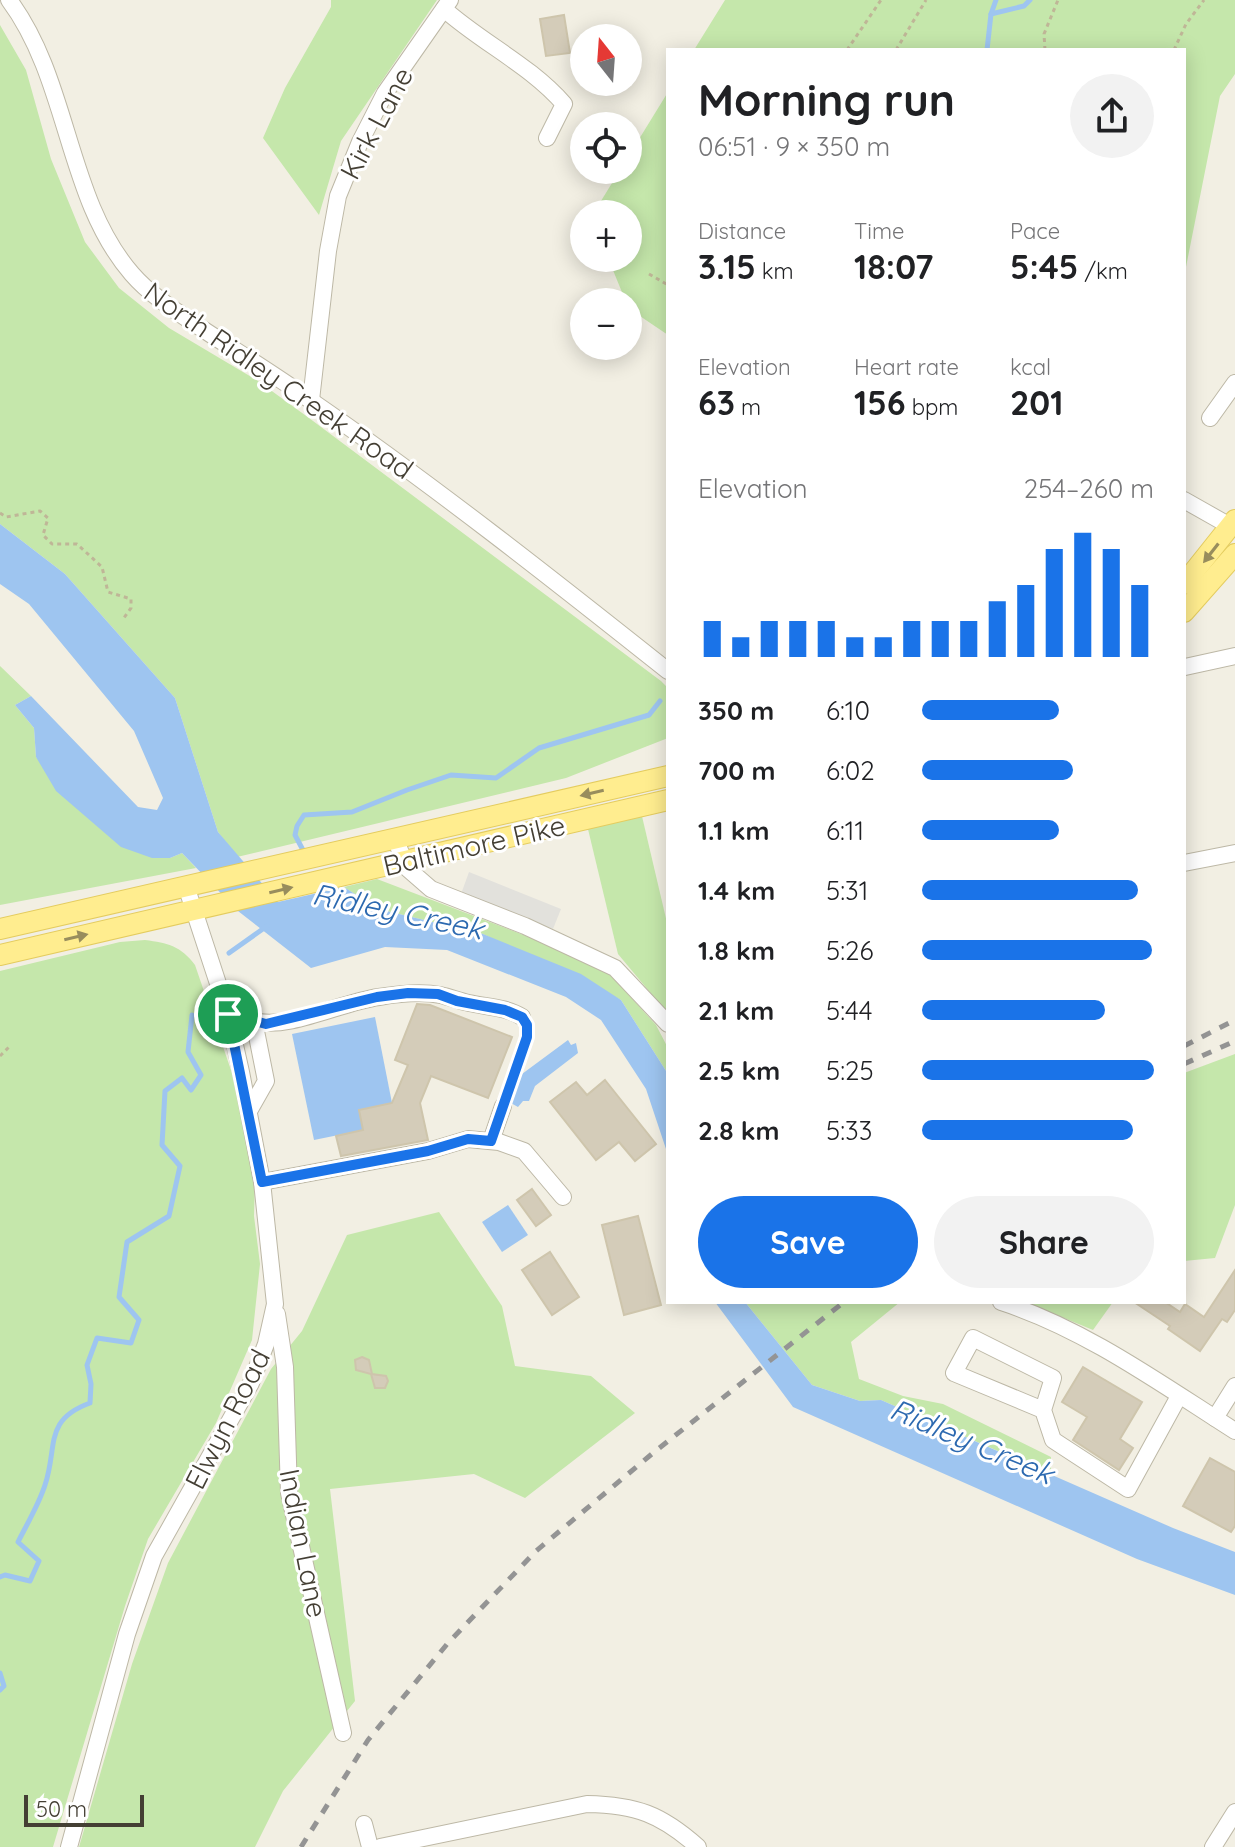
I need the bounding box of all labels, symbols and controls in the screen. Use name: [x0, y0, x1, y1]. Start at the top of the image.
north arrow: [570, 24, 642, 96]
map controls: [570, 24, 642, 360]
street label: Kirk Lane: [332, 61, 420, 185]
text: Morning run: [698, 72, 955, 127]
button: share: [1070, 74, 1154, 158]
button: locate: [570, 112, 642, 184]
text: 06:51 · 9 × 350 m: [698, 130, 890, 163]
button: +: [570, 200, 642, 272]
text: Distance: [698, 217, 786, 245]
text: Time: [854, 217, 905, 245]
text: Pace: [1010, 217, 1060, 245]
text: 3.15: [698, 245, 756, 288]
text: 18:07: [854, 245, 933, 288]
text: 5:45: [1010, 245, 1078, 288]
text: km: [756, 257, 794, 285]
text: /km: [1078, 257, 1128, 285]
street label: North Ridley Creek Road: [138, 274, 420, 486]
button: −: [570, 288, 642, 360]
text: Elevation: [698, 353, 791, 381]
text: Heart rate: [854, 353, 959, 381]
text: kcal: [1010, 353, 1051, 381]
text: 63: [698, 381, 735, 424]
text: 156: [854, 381, 906, 424]
text: 201: [1010, 381, 1063, 424]
text: m: [735, 393, 761, 421]
text: bpm: [906, 393, 958, 421]
text: Elevation: [698, 472, 808, 505]
text: 254–260 m: [1024, 472, 1154, 505]
one-way arrow: [1203, 543, 1219, 563]
text: 350 m: [698, 694, 774, 727]
text: 6:10: [826, 694, 870, 727]
text: 700 m: [698, 754, 775, 787]
text: 6:02: [826, 754, 875, 787]
one-way arrow: [579, 787, 604, 800]
street label: Baltimore Pike: [379, 807, 569, 883]
text: 1.1 km: [698, 814, 769, 847]
text: 6:11: [826, 814, 864, 847]
water label: Ridley Creek: [309, 874, 490, 948]
text: 1.4 km: [698, 874, 775, 907]
text: 5:31: [826, 874, 868, 907]
one-way arrow: [268, 883, 293, 896]
one-way arrow: [64, 930, 89, 943]
text: 1.8 km: [698, 934, 775, 967]
text: 5:26: [826, 934, 873, 967]
pin: [194, 980, 262, 1048]
icon: arrive: [206, 992, 250, 1036]
text: 2.1 km: [698, 994, 774, 1027]
text: 5:44: [826, 994, 872, 1027]
text: 2.5 km: [698, 1054, 780, 1087]
text: 5:25: [826, 1054, 874, 1087]
text: 2.8 km: [698, 1114, 780, 1147]
text: 5:33: [826, 1114, 872, 1147]
button: Save: [698, 1196, 918, 1288]
button: Share: [934, 1196, 1154, 1288]
street label: Elwyn Road: [177, 1343, 277, 1495]
water label: Ridley Creek: [885, 1390, 1062, 1494]
street label: Indian Lane: [272, 1466, 336, 1620]
scale bar: [24, 1791, 144, 1827]
text: 50 m: [36, 1795, 87, 1823]

